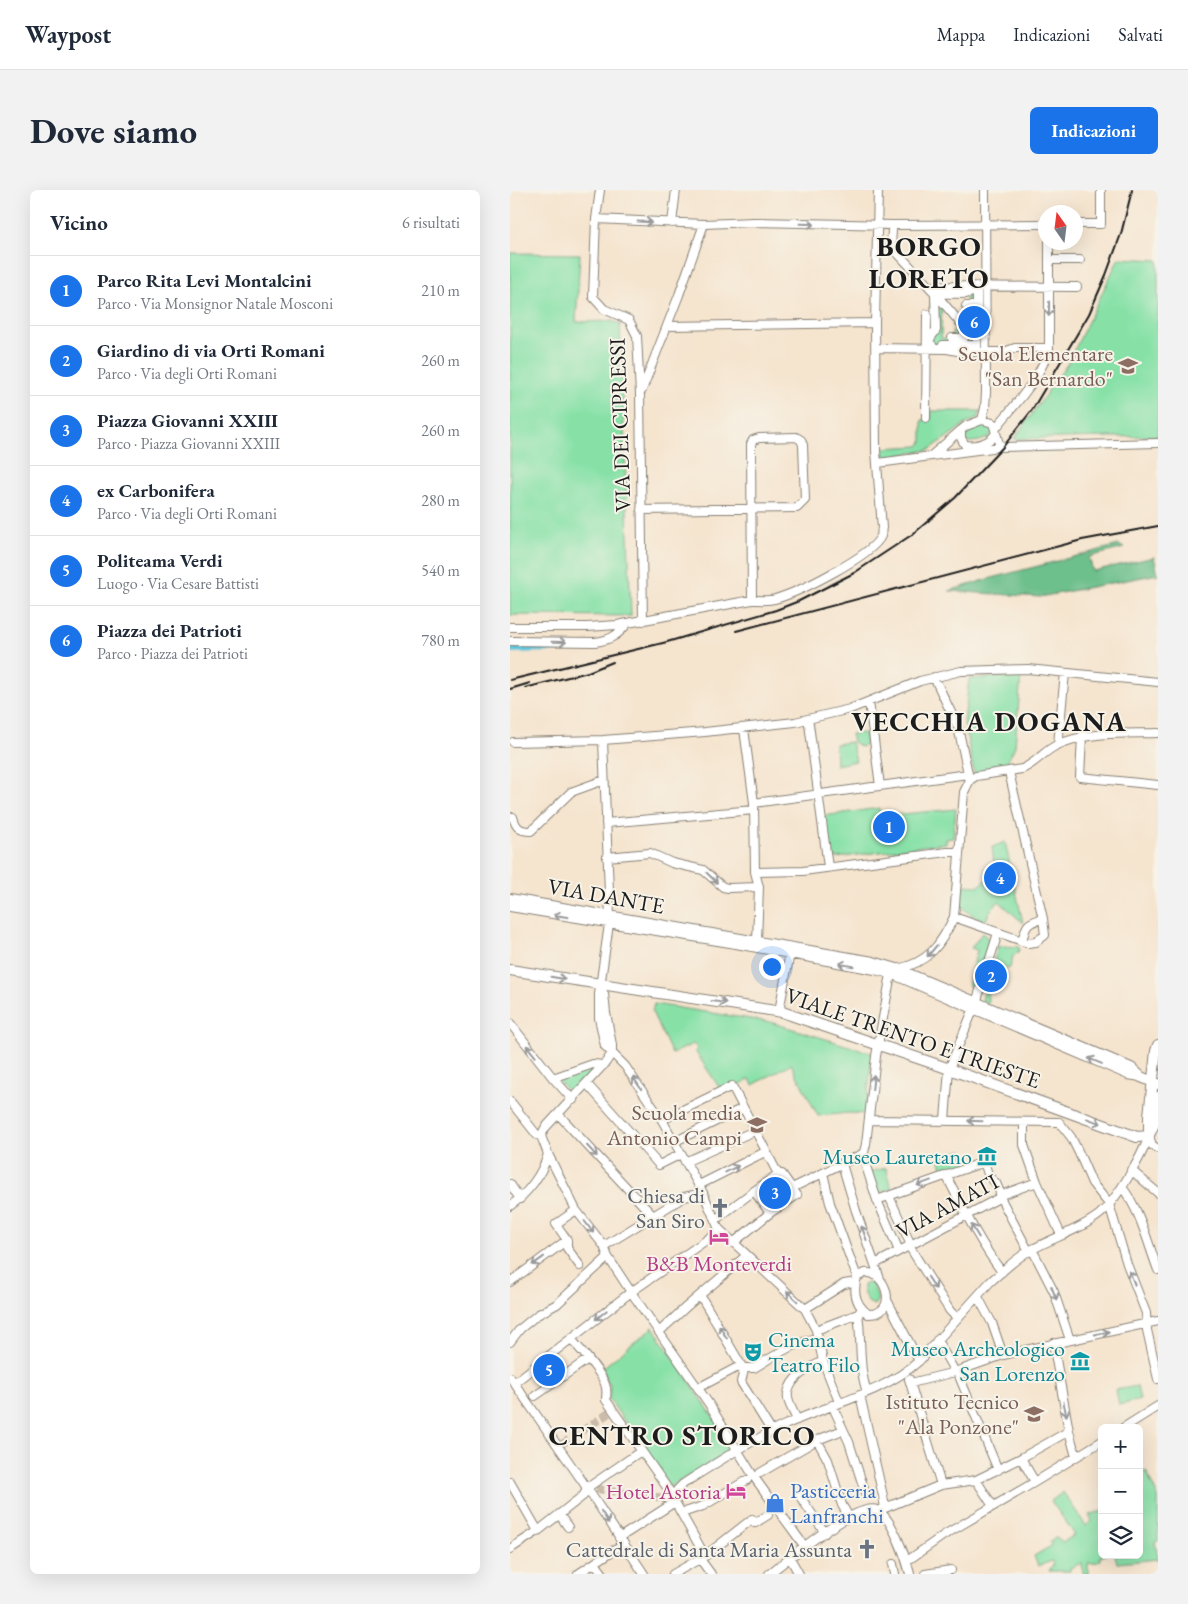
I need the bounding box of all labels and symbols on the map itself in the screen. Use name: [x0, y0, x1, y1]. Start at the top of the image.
north arrow: [1038, 205, 1083, 250]
one-way arrow: [636, 217, 652, 226]
one-way arrow: [798, 219, 815, 229]
district label: BORGO LORETO: [868, 228, 990, 296]
one-way arrow: [1044, 300, 1054, 316]
pin: 6: [958, 303, 990, 341]
street label: VIA DEI CIPRESSI: [602, 337, 638, 512]
place label: Scuola Elementare "San Bernardo": [958, 339, 1113, 393]
school or university icon: Scuola Elementare "San Bernardo": [1117, 355, 1139, 377]
one-way arrow: [550, 637, 566, 646]
district label: VECCHIA DOGANA: [851, 703, 1127, 739]
pin: 1: [873, 808, 905, 846]
pin: 4: [984, 859, 1016, 897]
street label: VIA DANTE: [546, 872, 666, 920]
one-way arrow: [706, 872, 719, 884]
one-way arrow: [553, 910, 569, 920]
one-way arrow: [926, 944, 938, 957]
your location: [759, 954, 785, 980]
pin: 2: [975, 957, 1007, 995]
one-way arrow: [838, 959, 854, 969]
one-way arrow: [550, 974, 566, 984]
street label: VIALE TRENTO E TRIESTE: [782, 981, 1044, 1095]
one-way arrow: [710, 998, 726, 1008]
one-way arrow: [525, 1045, 536, 1058]
one-way arrow: [1088, 1056, 1103, 1065]
one-way arrow: [868, 1074, 878, 1090]
one-way arrow: [631, 1076, 642, 1090]
place label: Scuola media Antonio Campi: [606, 1098, 742, 1152]
school or university icon: Scuola media Antonio Campi: [746, 1114, 768, 1136]
one-way arrow: [968, 1116, 984, 1125]
one-way arrow: [1085, 1117, 1101, 1126]
place label: Museo Lauretano: [822, 1142, 972, 1171]
one-way arrow: [586, 1144, 598, 1157]
museum icon: Museo Lauretano: [976, 1145, 998, 1167]
one-way arrow: [724, 1164, 739, 1173]
street label: VIA AMATI: [891, 1167, 1004, 1245]
pin: 3: [759, 1174, 791, 1212]
one-way arrow: [917, 1179, 933, 1188]
place label: Chiesa di San Siro: [627, 1181, 705, 1235]
church icon: Chiesa di San Siro: [709, 1197, 731, 1219]
one-way arrow: [584, 1220, 594, 1234]
one-way arrow: [970, 1224, 980, 1238]
hotel icon: B&B Monteverdi: [708, 1226, 730, 1248]
one-way arrow: [859, 1226, 868, 1242]
place label: B&B Monteverdi: [646, 1249, 792, 1278]
one-way arrow: [531, 1256, 545, 1266]
one-way arrow: [1127, 1271, 1136, 1286]
one-way arrow: [927, 1275, 937, 1289]
one-way arrow: [1049, 1285, 1059, 1300]
one-way arrow: [786, 1290, 798, 1302]
one-way arrow: [595, 1310, 608, 1321]
place label: Cinema Teatro Filo: [768, 1325, 860, 1379]
one-way arrow: [717, 1326, 727, 1340]
one-way arrow: [1094, 1328, 1110, 1338]
place label: Museo Archeologico San Lorenzo: [891, 1334, 1065, 1388]
theatre icon: Cinema Teatro Filo: [742, 1341, 764, 1363]
museum icon: Museo Archeologico San Lorenzo: [1069, 1350, 1091, 1372]
pin: 5: [533, 1351, 565, 1389]
place label: Istituto Tecnico "Ala Ponzone": [886, 1387, 1019, 1441]
one-way arrow: [1061, 1400, 1070, 1416]
school or university icon: Istituto Tecnico "Ala Ponzone": [1023, 1403, 1045, 1425]
district label: CENTRO STORICO: [548, 1417, 816, 1453]
place label: Pasticceria Lanfranchi: [790, 1476, 884, 1530]
place label: Hotel Astoria: [605, 1477, 721, 1506]
hotel icon: Hotel Astoria: [725, 1480, 747, 1502]
shop icon: Pasticceria Lanfranchi: [764, 1492, 786, 1514]
one-way arrow: [600, 1509, 610, 1523]
place label: Cattedrale di Santa Maria Assunta: [566, 1535, 852, 1564]
church icon: Cattedrale di Santa Maria Assunta: [856, 1538, 878, 1560]

